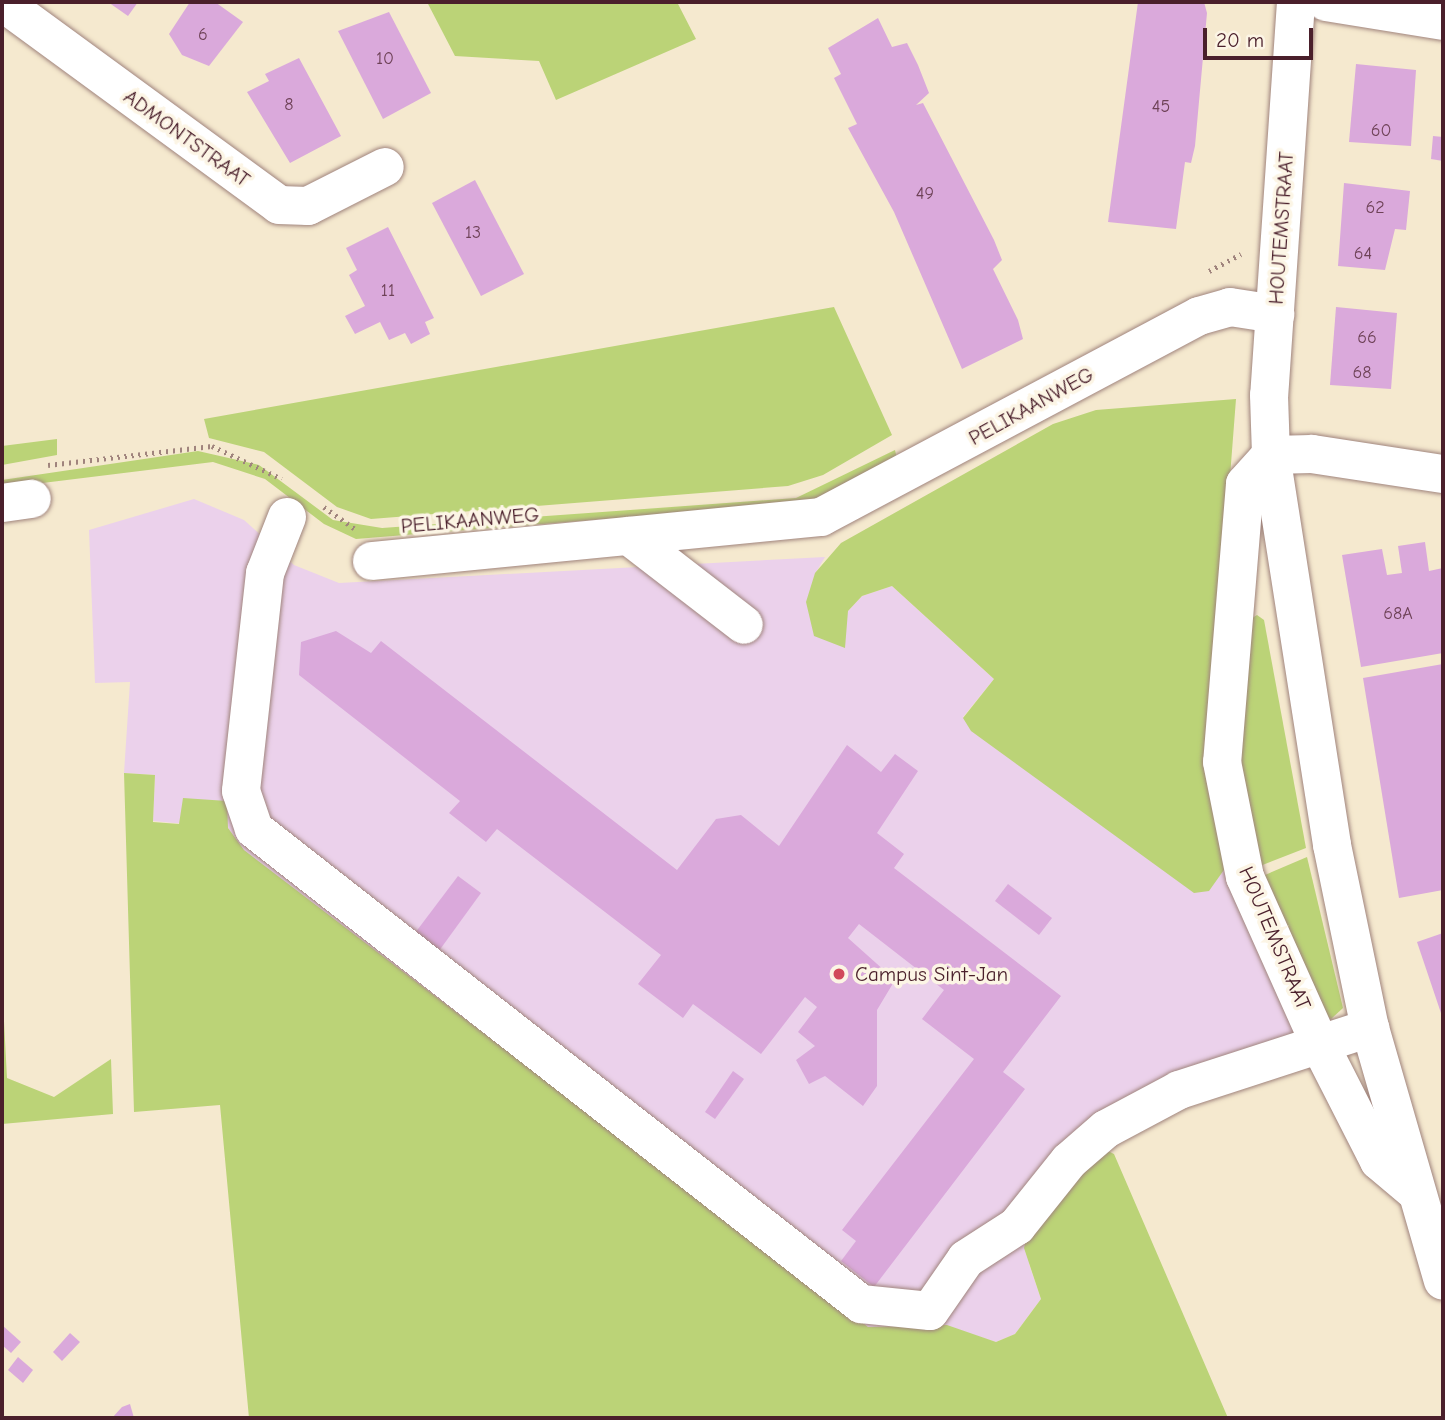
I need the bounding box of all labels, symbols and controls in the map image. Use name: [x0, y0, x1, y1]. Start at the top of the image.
scale bar: [1207, 14, 1317, 58]
house number: 6: [198, 24, 208, 46]
text: 20 m: [1216, 28, 1264, 52]
house number: 10: [376, 48, 394, 70]
street label: ADMONTSTRAAT: [119, 84, 255, 192]
house number: 8: [284, 94, 294, 116]
house number: 45: [1152, 96, 1170, 118]
house number: 60: [1371, 120, 1391, 142]
street label: HOUTEMSTRAAT: [1263, 151, 1299, 305]
house number: 49: [916, 183, 934, 205]
house number: 62: [1365, 197, 1385, 219]
house number: 13: [465, 222, 481, 244]
house number: 64: [1354, 243, 1372, 265]
house number: 11: [381, 280, 395, 302]
house number: 66: [1357, 327, 1377, 349]
street label: PELIKAANWEG: [964, 361, 1098, 451]
house number: 68: [1352, 362, 1372, 384]
street label: PELIKAANWEG: [400, 501, 540, 539]
house number: 68A: [1383, 603, 1413, 625]
street label: HOUTEMSTRAAT: [1233, 863, 1317, 1013]
place label: Campus Sint-Jan: [855, 961, 1008, 987]
marker: Campus Sint-Jan: [829, 964, 849, 984]

